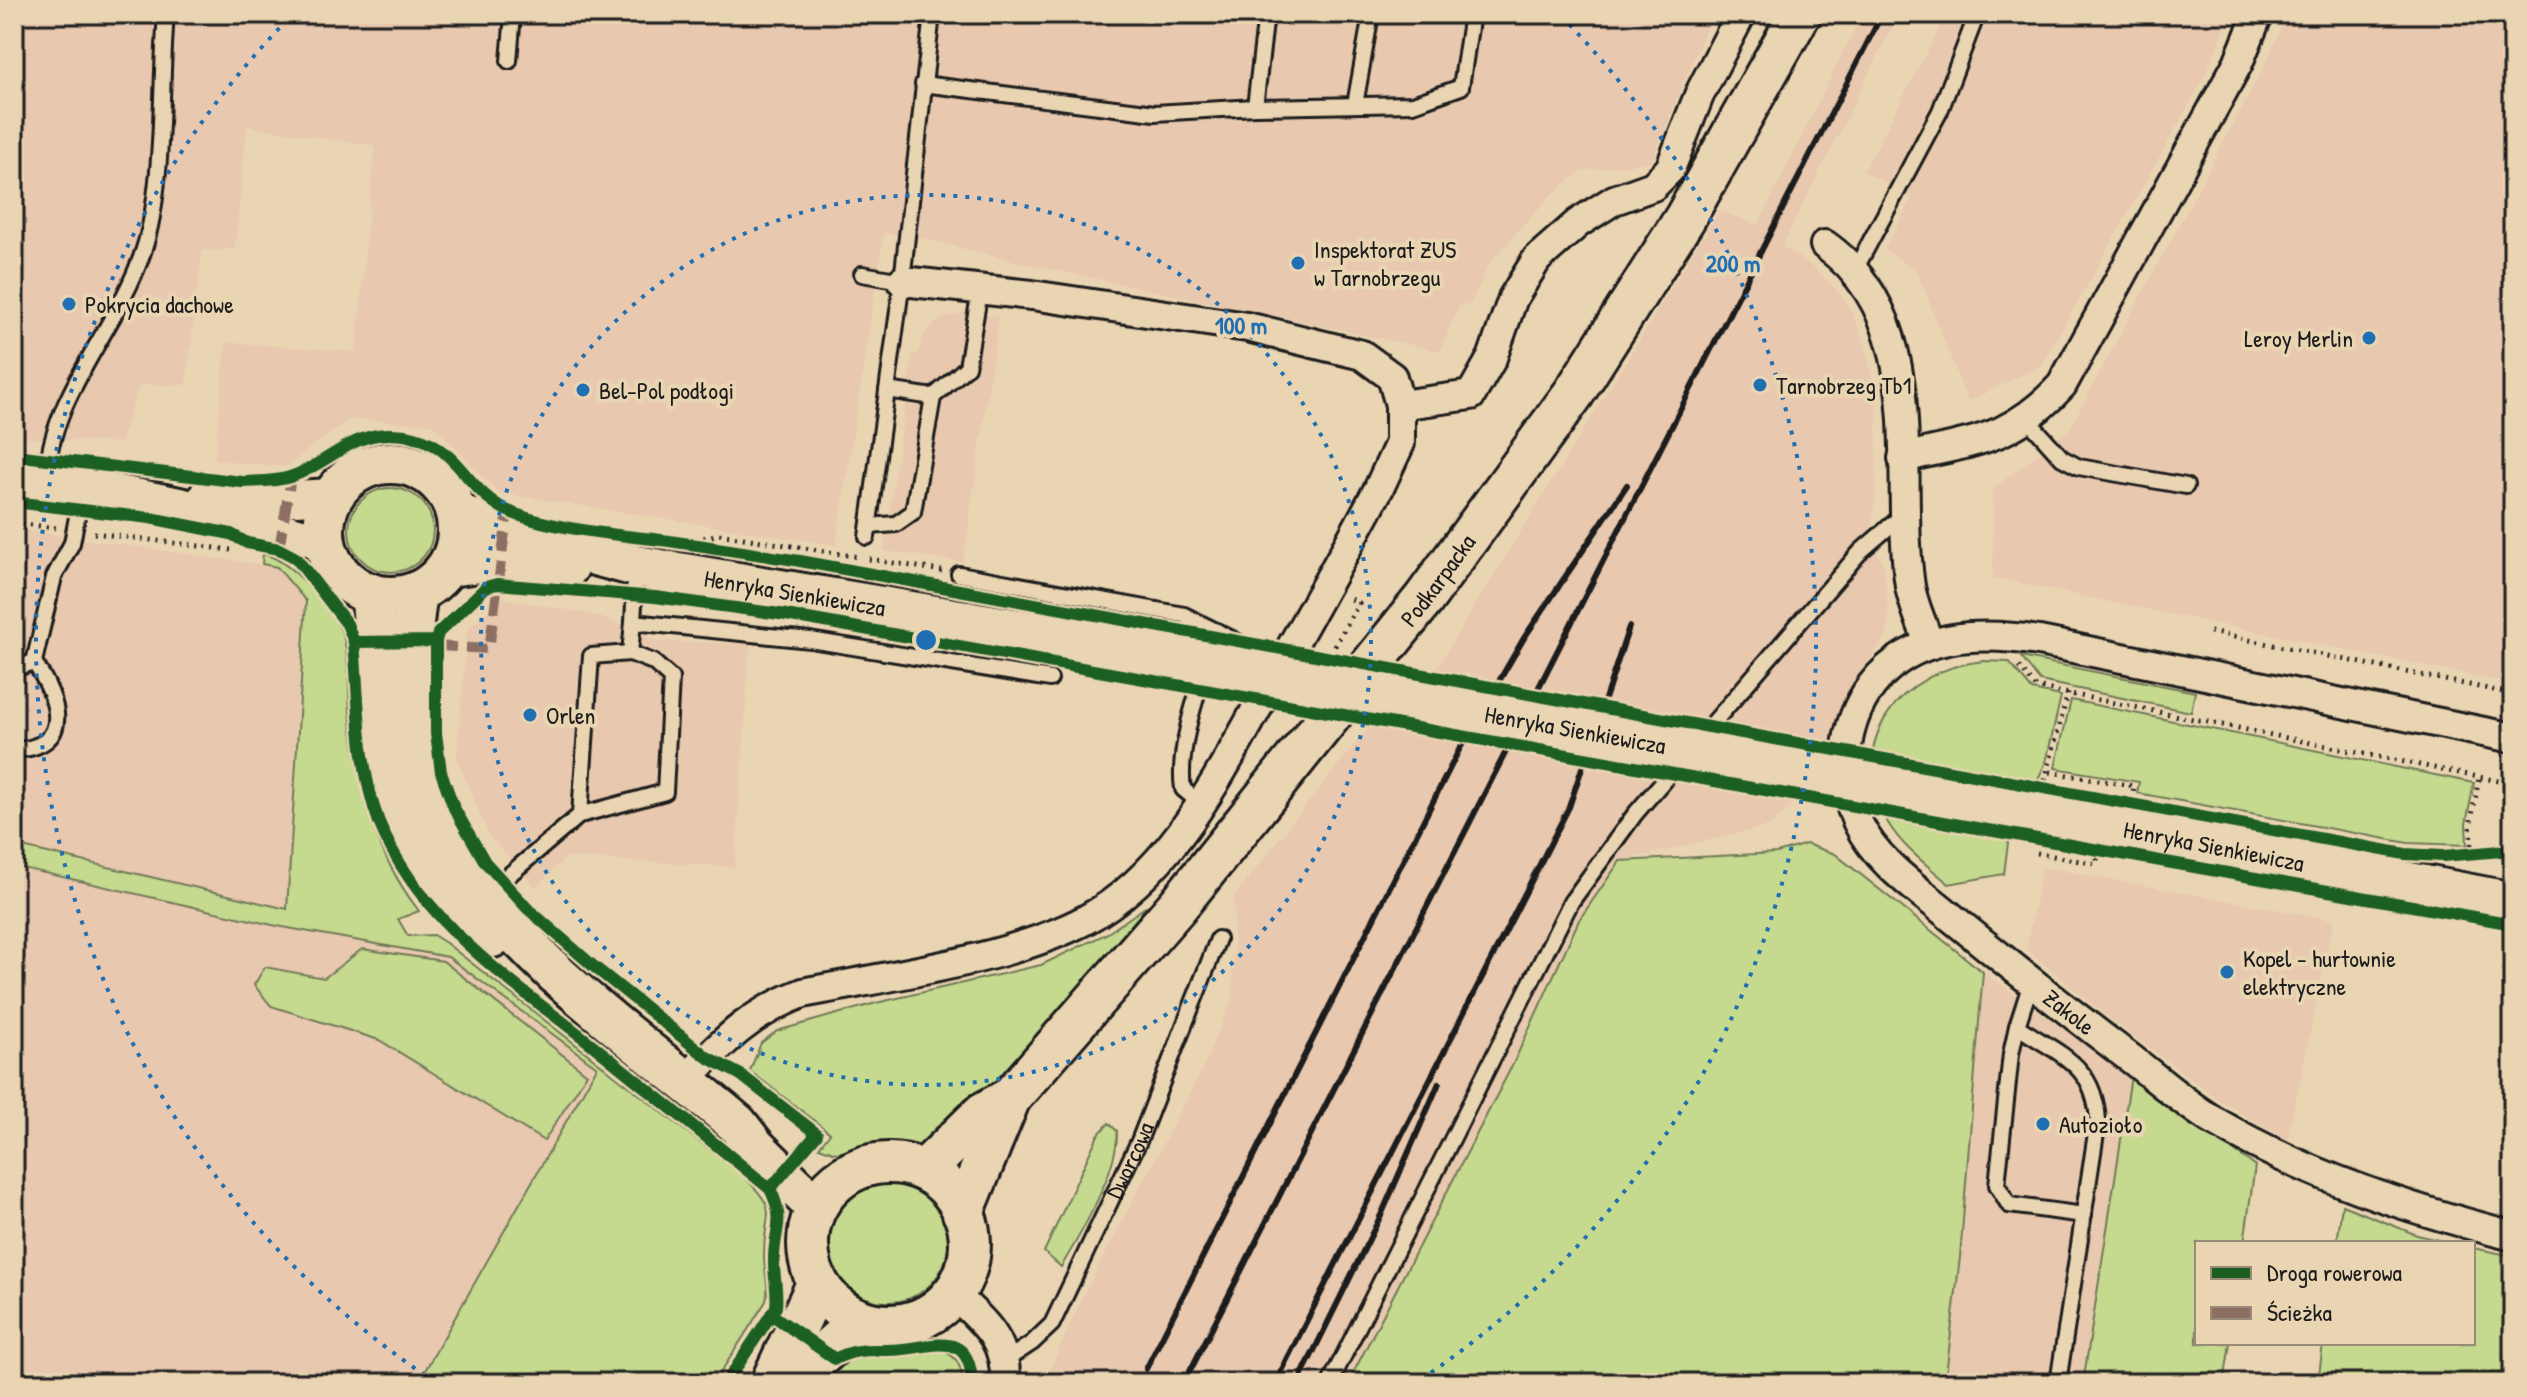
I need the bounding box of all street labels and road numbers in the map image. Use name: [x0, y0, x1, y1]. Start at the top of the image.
street label: Podkarpacka: [1392, 527, 1482, 633]
street label: Henryka Sienkiewicza: [702, 562, 888, 623]
street label: Henryka Sienkiewicza: [1482, 697, 1668, 761]
street label: Henryka Sienkiewicza: [2121, 813, 2307, 879]
street label: Zakole: [2037, 981, 2102, 1042]
street label: Dworcowa: [1098, 1117, 1161, 1204]

